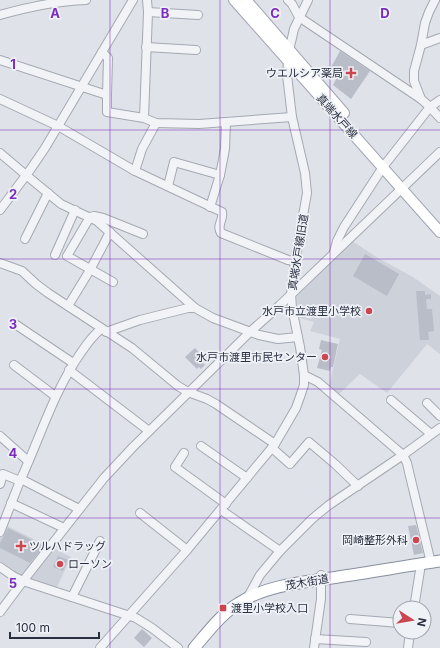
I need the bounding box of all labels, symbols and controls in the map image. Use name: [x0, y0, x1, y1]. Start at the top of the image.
text: A: [50, 5, 60, 21]
text: B: [161, 5, 170, 21]
text: C: [270, 5, 280, 21]
text: D: [380, 5, 390, 21]
text: 1: [10, 56, 16, 72]
place label: ウエルシア薬局: [266, 66, 343, 80]
marker: ウエルシア薬局: [346, 68, 356, 78]
street label: 真端水戸線: [313, 91, 361, 141]
text: 2: [9, 186, 17, 202]
street label: 真端水戸線旧道: [285, 213, 311, 291]
place label: 水戸市立渡里小学校: [262, 304, 361, 318]
marker: 水戸市立渡里小学校: [364, 306, 374, 316]
text: 3: [9, 316, 17, 332]
place label: 水戸市渡里市民センター: [196, 350, 317, 364]
marker: 水戸市渡里市民センター: [320, 352, 330, 362]
text: 4: [9, 445, 18, 461]
place label: 岡崎整形外科: [342, 533, 408, 547]
marker: 岡崎整形外科: [411, 535, 421, 545]
place label: ツルハドラッグ: [29, 539, 106, 553]
marker: ツルハドラッグ: [16, 541, 26, 551]
place label: ローソン: [68, 557, 112, 571]
marker: ローソン: [55, 559, 65, 569]
street label: 茂木街道: [284, 571, 330, 593]
text: 5: [9, 575, 17, 591]
north arrow: [392, 600, 432, 640]
place label: 渡里小学校入口: [231, 601, 308, 615]
marker: 渡里小学校入口: [218, 603, 228, 613]
scale bar: [10, 614, 99, 640]
text: N: [414, 617, 430, 628]
text: 100 m: [16, 620, 50, 635]

